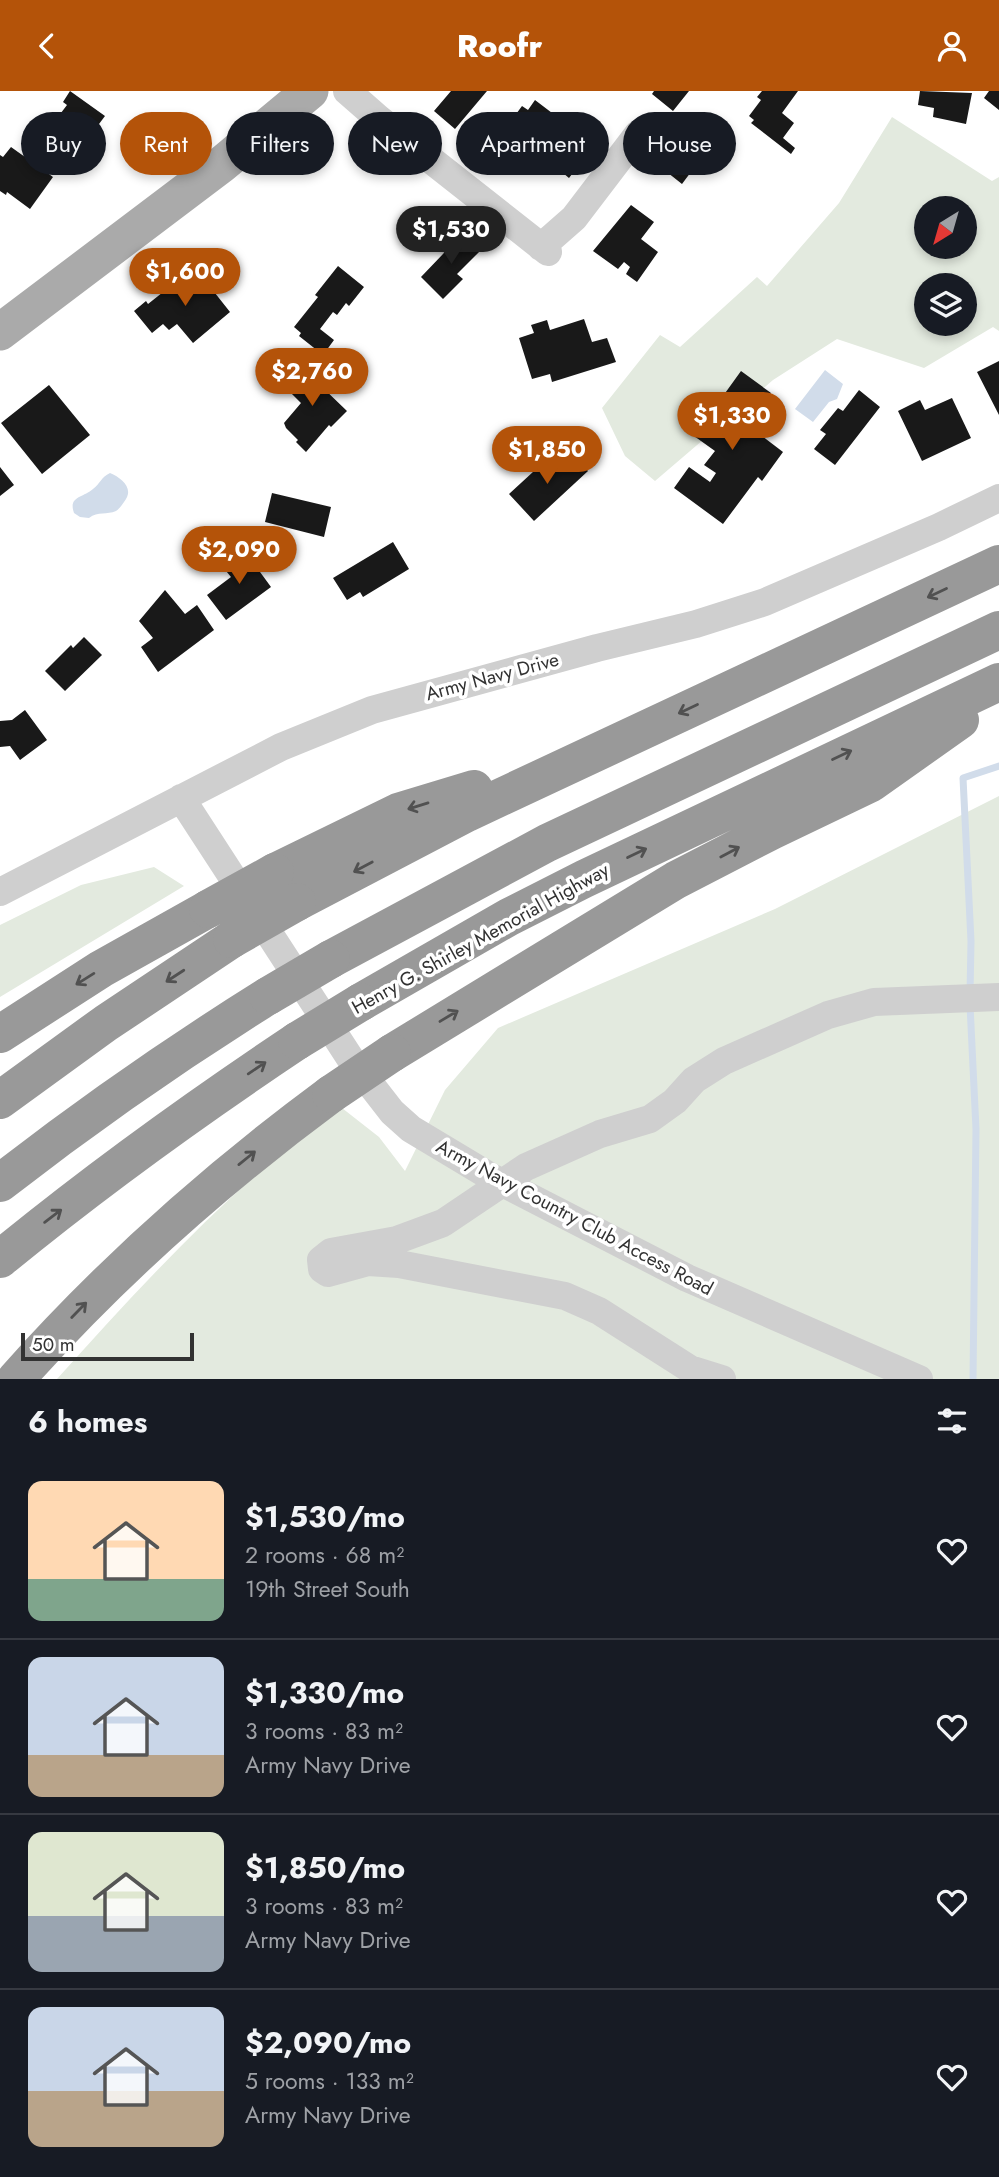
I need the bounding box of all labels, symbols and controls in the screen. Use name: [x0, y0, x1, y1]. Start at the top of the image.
text: Roofr: [457, 23, 542, 69]
icon: back: [28, 27, 66, 65]
icon: person: [933, 27, 971, 65]
chip: Buy: [21, 112, 106, 175]
chip: Rent: [120, 112, 212, 175]
chip: Filters: [226, 112, 334, 175]
chip: New: [348, 112, 442, 175]
chip: Apartment: [456, 112, 609, 175]
chip: House: [623, 112, 736, 175]
north arrow: [914, 196, 976, 259]
map controls: [914, 196, 977, 336]
pin: $1,530: [394, 207, 508, 266]
text: $1,530: [412, 212, 490, 246]
pin: $1,600: [128, 249, 242, 308]
text: $1,600: [145, 254, 225, 288]
button: layers: [914, 273, 977, 336]
pin: $2,760: [255, 349, 369, 408]
text: $2,760: [271, 354, 353, 388]
pin: $1,330: [675, 393, 789, 452]
text: $1,330: [693, 398, 771, 432]
pin: $1,850: [490, 427, 604, 486]
text: $1,850: [508, 432, 586, 466]
pin: $2,090: [182, 526, 296, 586]
text: $2,090: [198, 532, 280, 566]
one-way arrow: [927, 587, 948, 600]
street label: Army Navy Drive: [423, 646, 562, 707]
one-way arrow: [677, 704, 698, 717]
one-way arrow: [831, 748, 852, 761]
one-way arrow: [407, 801, 429, 814]
one-way arrow: [719, 844, 740, 858]
one-way arrow: [626, 846, 647, 859]
street label: Henry G. Shirley Memorial Highway: [347, 856, 614, 1021]
one-way arrow: [353, 860, 374, 874]
one-way arrow: [166, 969, 185, 983]
one-way arrow: [75, 972, 95, 986]
one-way arrow: [439, 1009, 459, 1023]
one-way arrow: [247, 1061, 266, 1075]
street label: Army Navy Country Club Access Road: [432, 1133, 718, 1302]
one-way arrow: [238, 1150, 256, 1166]
one-way arrow: [43, 1208, 62, 1223]
one-way arrow: [70, 1302, 87, 1319]
scale bar: [21, 1330, 194, 1362]
text: 50 m: [32, 1331, 75, 1358]
text: 6 homes: [28, 1400, 147, 1443]
icon: filters: [933, 1402, 971, 1440]
text: $1,530/mo: [245, 1495, 405, 1538]
icon: home: [84, 1509, 168, 1593]
icon: heart: [933, 1532, 971, 1570]
text: 2 rooms · 68 m²: [245, 1538, 404, 1572]
text: 19th Street South: [245, 1572, 410, 1606]
text: $1,330/mo: [245, 1671, 404, 1714]
icon: home: [84, 1685, 168, 1769]
icon: heart: [933, 1708, 971, 1746]
text: 3 rooms · 83 m²: [245, 1714, 403, 1748]
text: Army Navy Drive: [245, 1748, 411, 1782]
text: $1,850/mo: [245, 1846, 405, 1889]
icon: home: [84, 1860, 168, 1944]
icon: heart: [933, 1883, 971, 1921]
text: 3 rooms · 83 m²: [245, 1889, 403, 1923]
text: Army Navy Drive: [245, 1923, 411, 1957]
text: $2,090/mo: [245, 2021, 411, 2064]
icon: home: [84, 2035, 168, 2119]
icon: heart: [933, 2058, 971, 2096]
text: 5 rooms · 133 m²: [245, 2064, 414, 2098]
text: Army Navy Drive: [245, 2098, 411, 2132]

